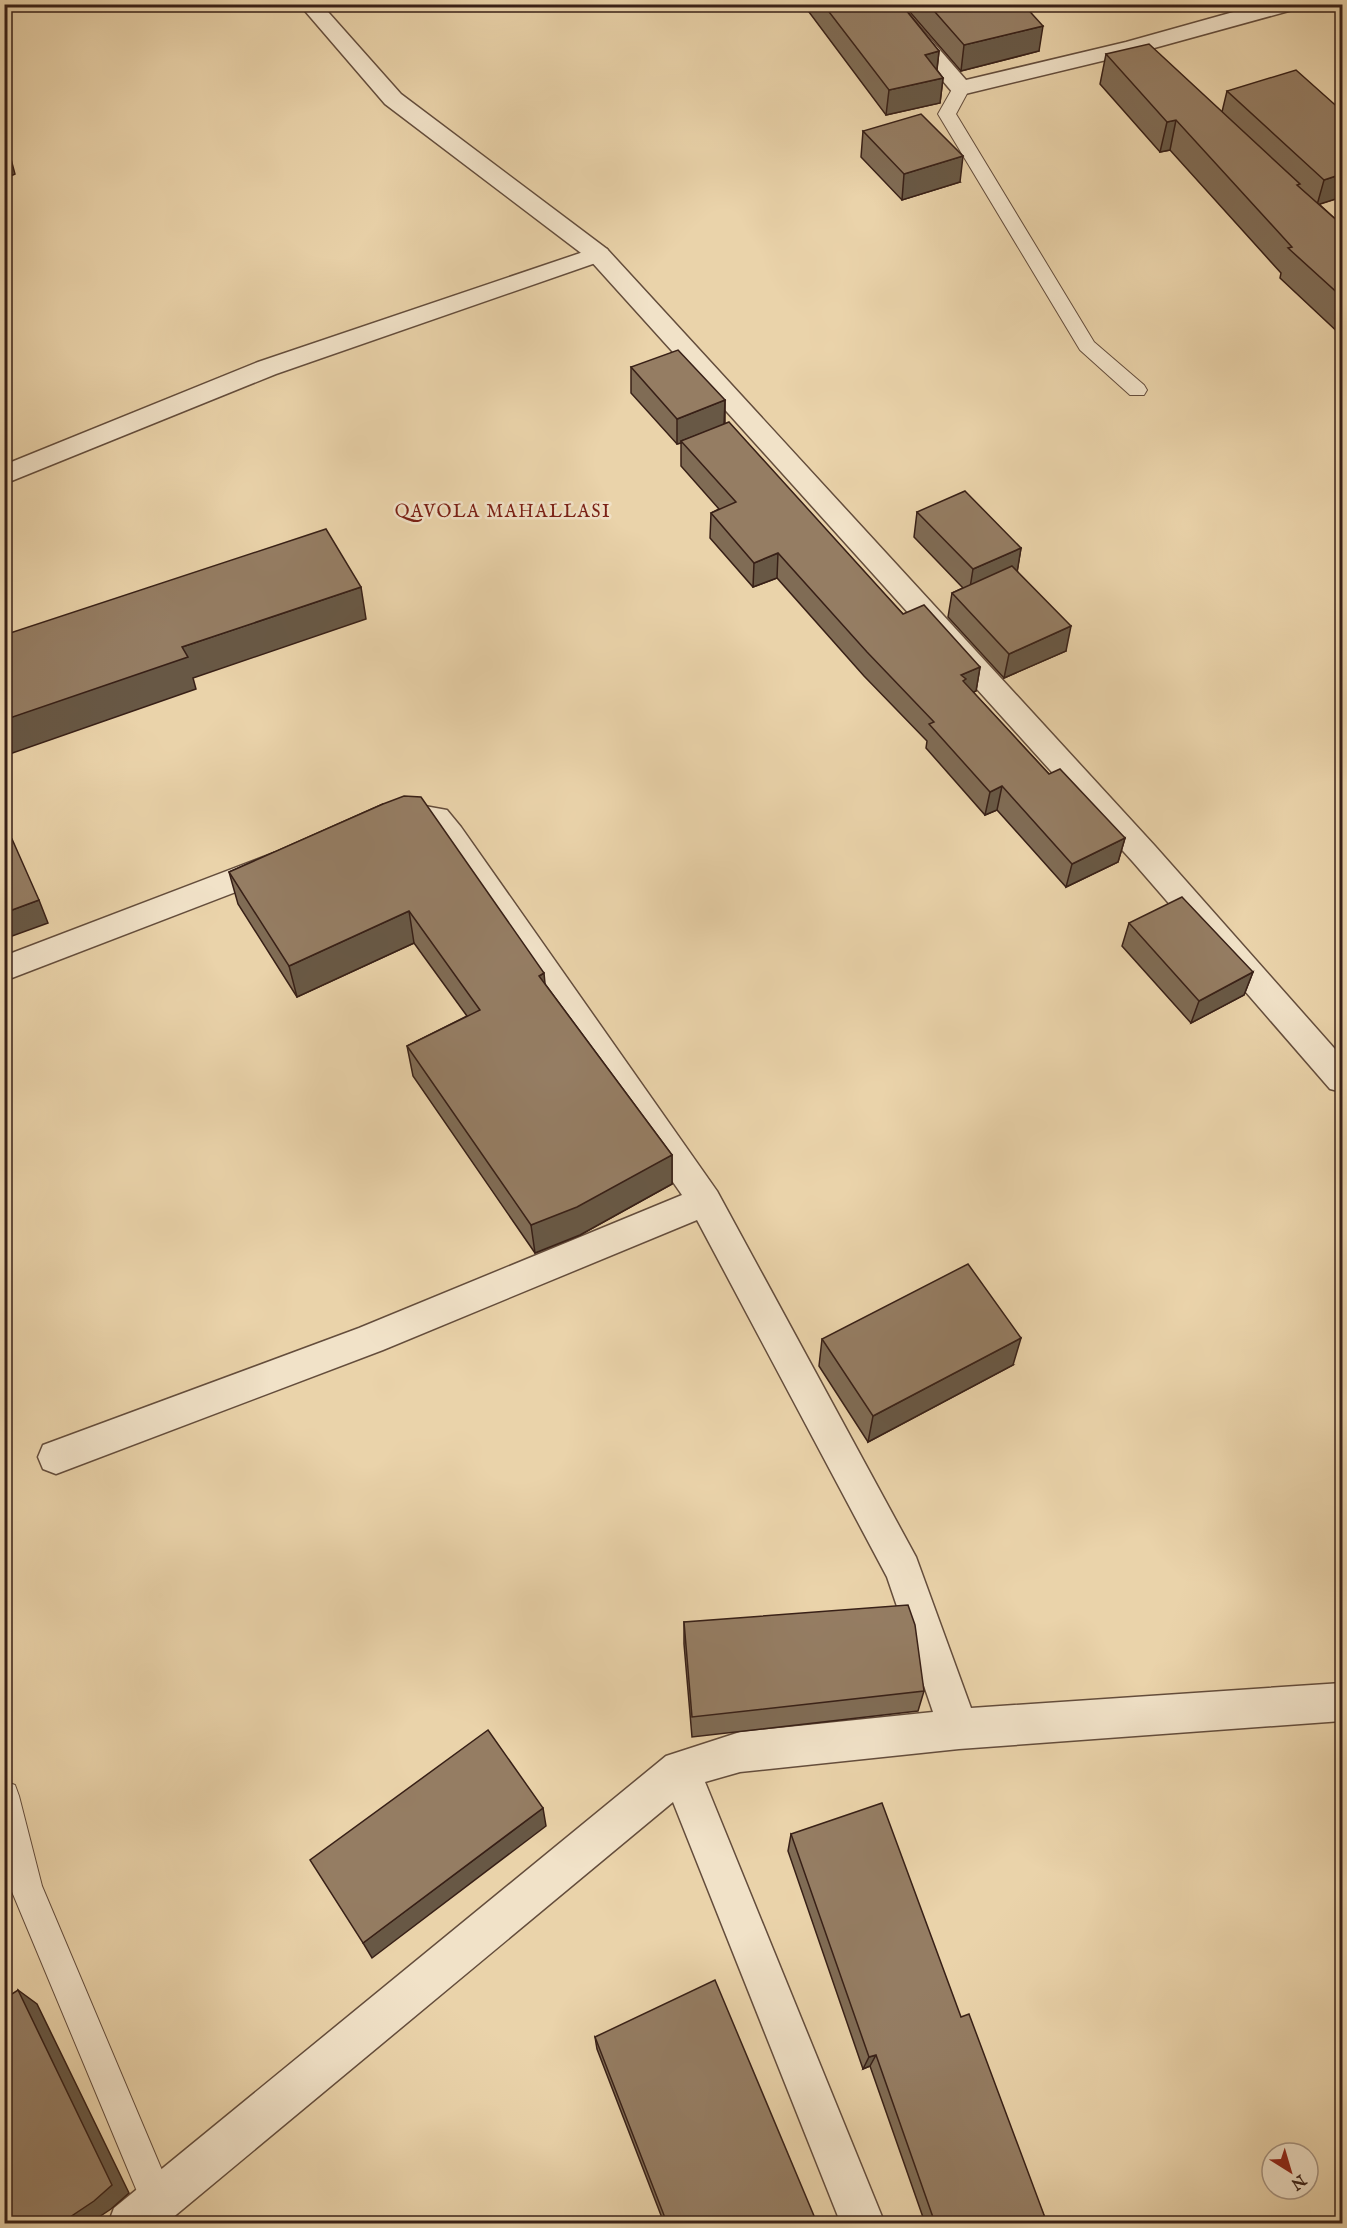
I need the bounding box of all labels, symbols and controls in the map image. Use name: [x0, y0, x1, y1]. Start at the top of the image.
district label: QAVOLA MAHALLASI: [395, 501, 611, 524]
north arrow: [1260, 2141, 1320, 2201]
text: N: [1286, 2169, 1310, 2194]

